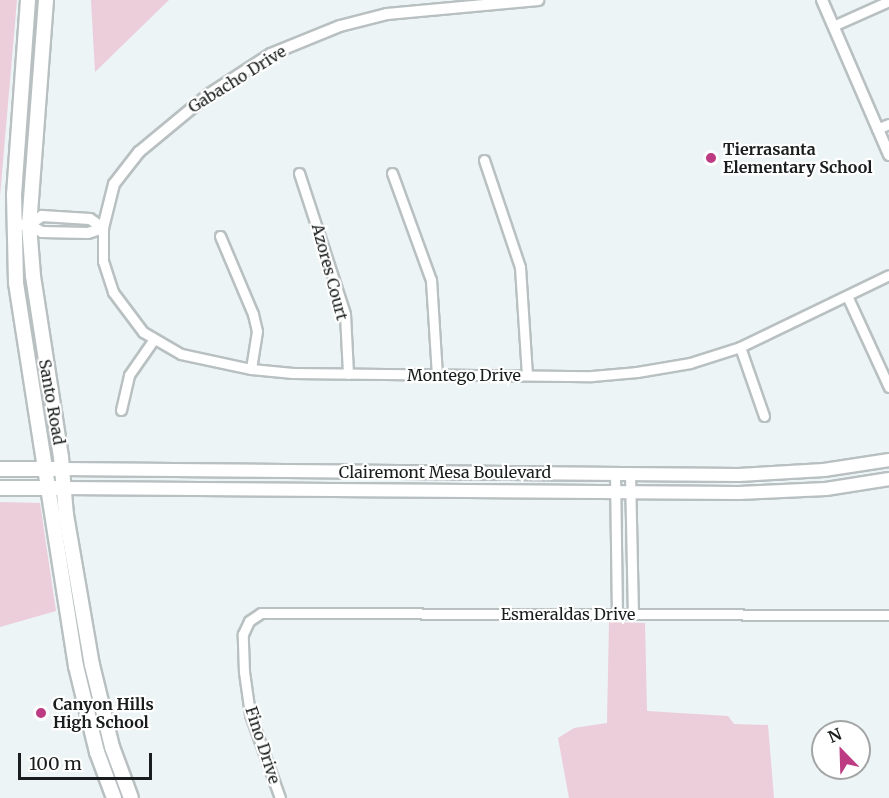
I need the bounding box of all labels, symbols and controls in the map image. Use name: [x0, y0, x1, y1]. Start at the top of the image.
street label: Gabacho Drive: [185, 41, 289, 117]
place label: Tierrasanta Elementary School: [723, 139, 872, 177]
marker: Tierrasanta Elementary School: [704, 151, 718, 165]
street label: Azores Court: [308, 222, 352, 322]
street label: Santo Road: [35, 358, 69, 446]
street label: Montego Drive: [407, 365, 521, 385]
street label: Clairemont Mesa Boulevard: [339, 462, 551, 482]
street label: Esmeraldas Drive: [501, 604, 635, 624]
place label: Canyon Hills High School: [53, 694, 154, 732]
street label: Fino Drive: [242, 704, 284, 786]
marker: Canyon Hills High School: [34, 706, 48, 720]
north arrow: [811, 720, 871, 780]
text: N: [825, 724, 844, 747]
scale bar: [21, 741, 154, 779]
text: 100 m: [29, 752, 82, 775]

